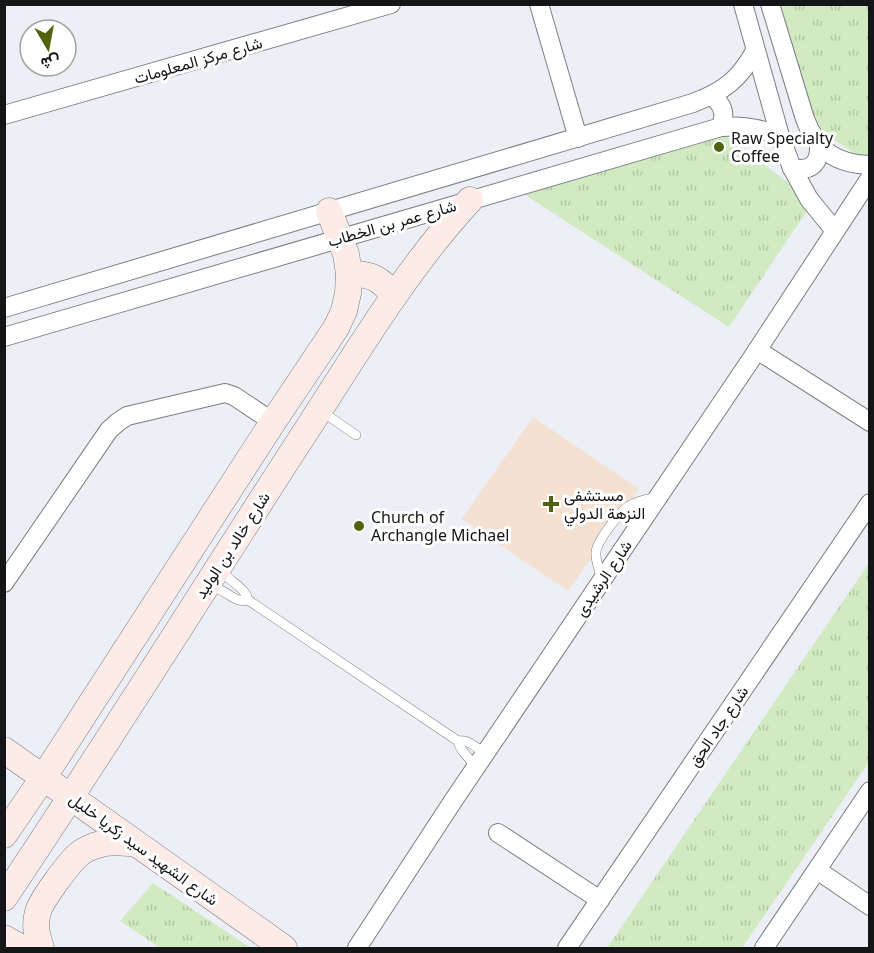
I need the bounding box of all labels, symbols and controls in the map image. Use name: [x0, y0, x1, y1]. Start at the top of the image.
north arrow: [18, 18, 78, 78]
street label: شارع مركز المعلومات: [131, 31, 265, 90]
text: ش: [39, 50, 62, 75]
place label: Raw Specialty Coffee: [731, 127, 834, 167]
marker: Raw Specialty Coffee: [712, 140, 726, 154]
street label: شارع عمر بن الخطاب: [325, 194, 459, 253]
place label: مستشفى النزهة الدولي: [564, 484, 645, 527]
street label: شارع خالد بن الوليد: [189, 487, 276, 603]
marker: مستشفى النزهة الدولي: [542, 495, 560, 513]
place label: Church of Archangle Michael: [371, 506, 509, 546]
marker: Church of Archangle Michael: [352, 519, 366, 533]
street label: شارع الرشيدى: [569, 535, 638, 621]
street label: شارع جاد الحق: [683, 681, 754, 771]
street label: شارع الشهيد سيد زكريا خليل: [64, 787, 223, 911]

